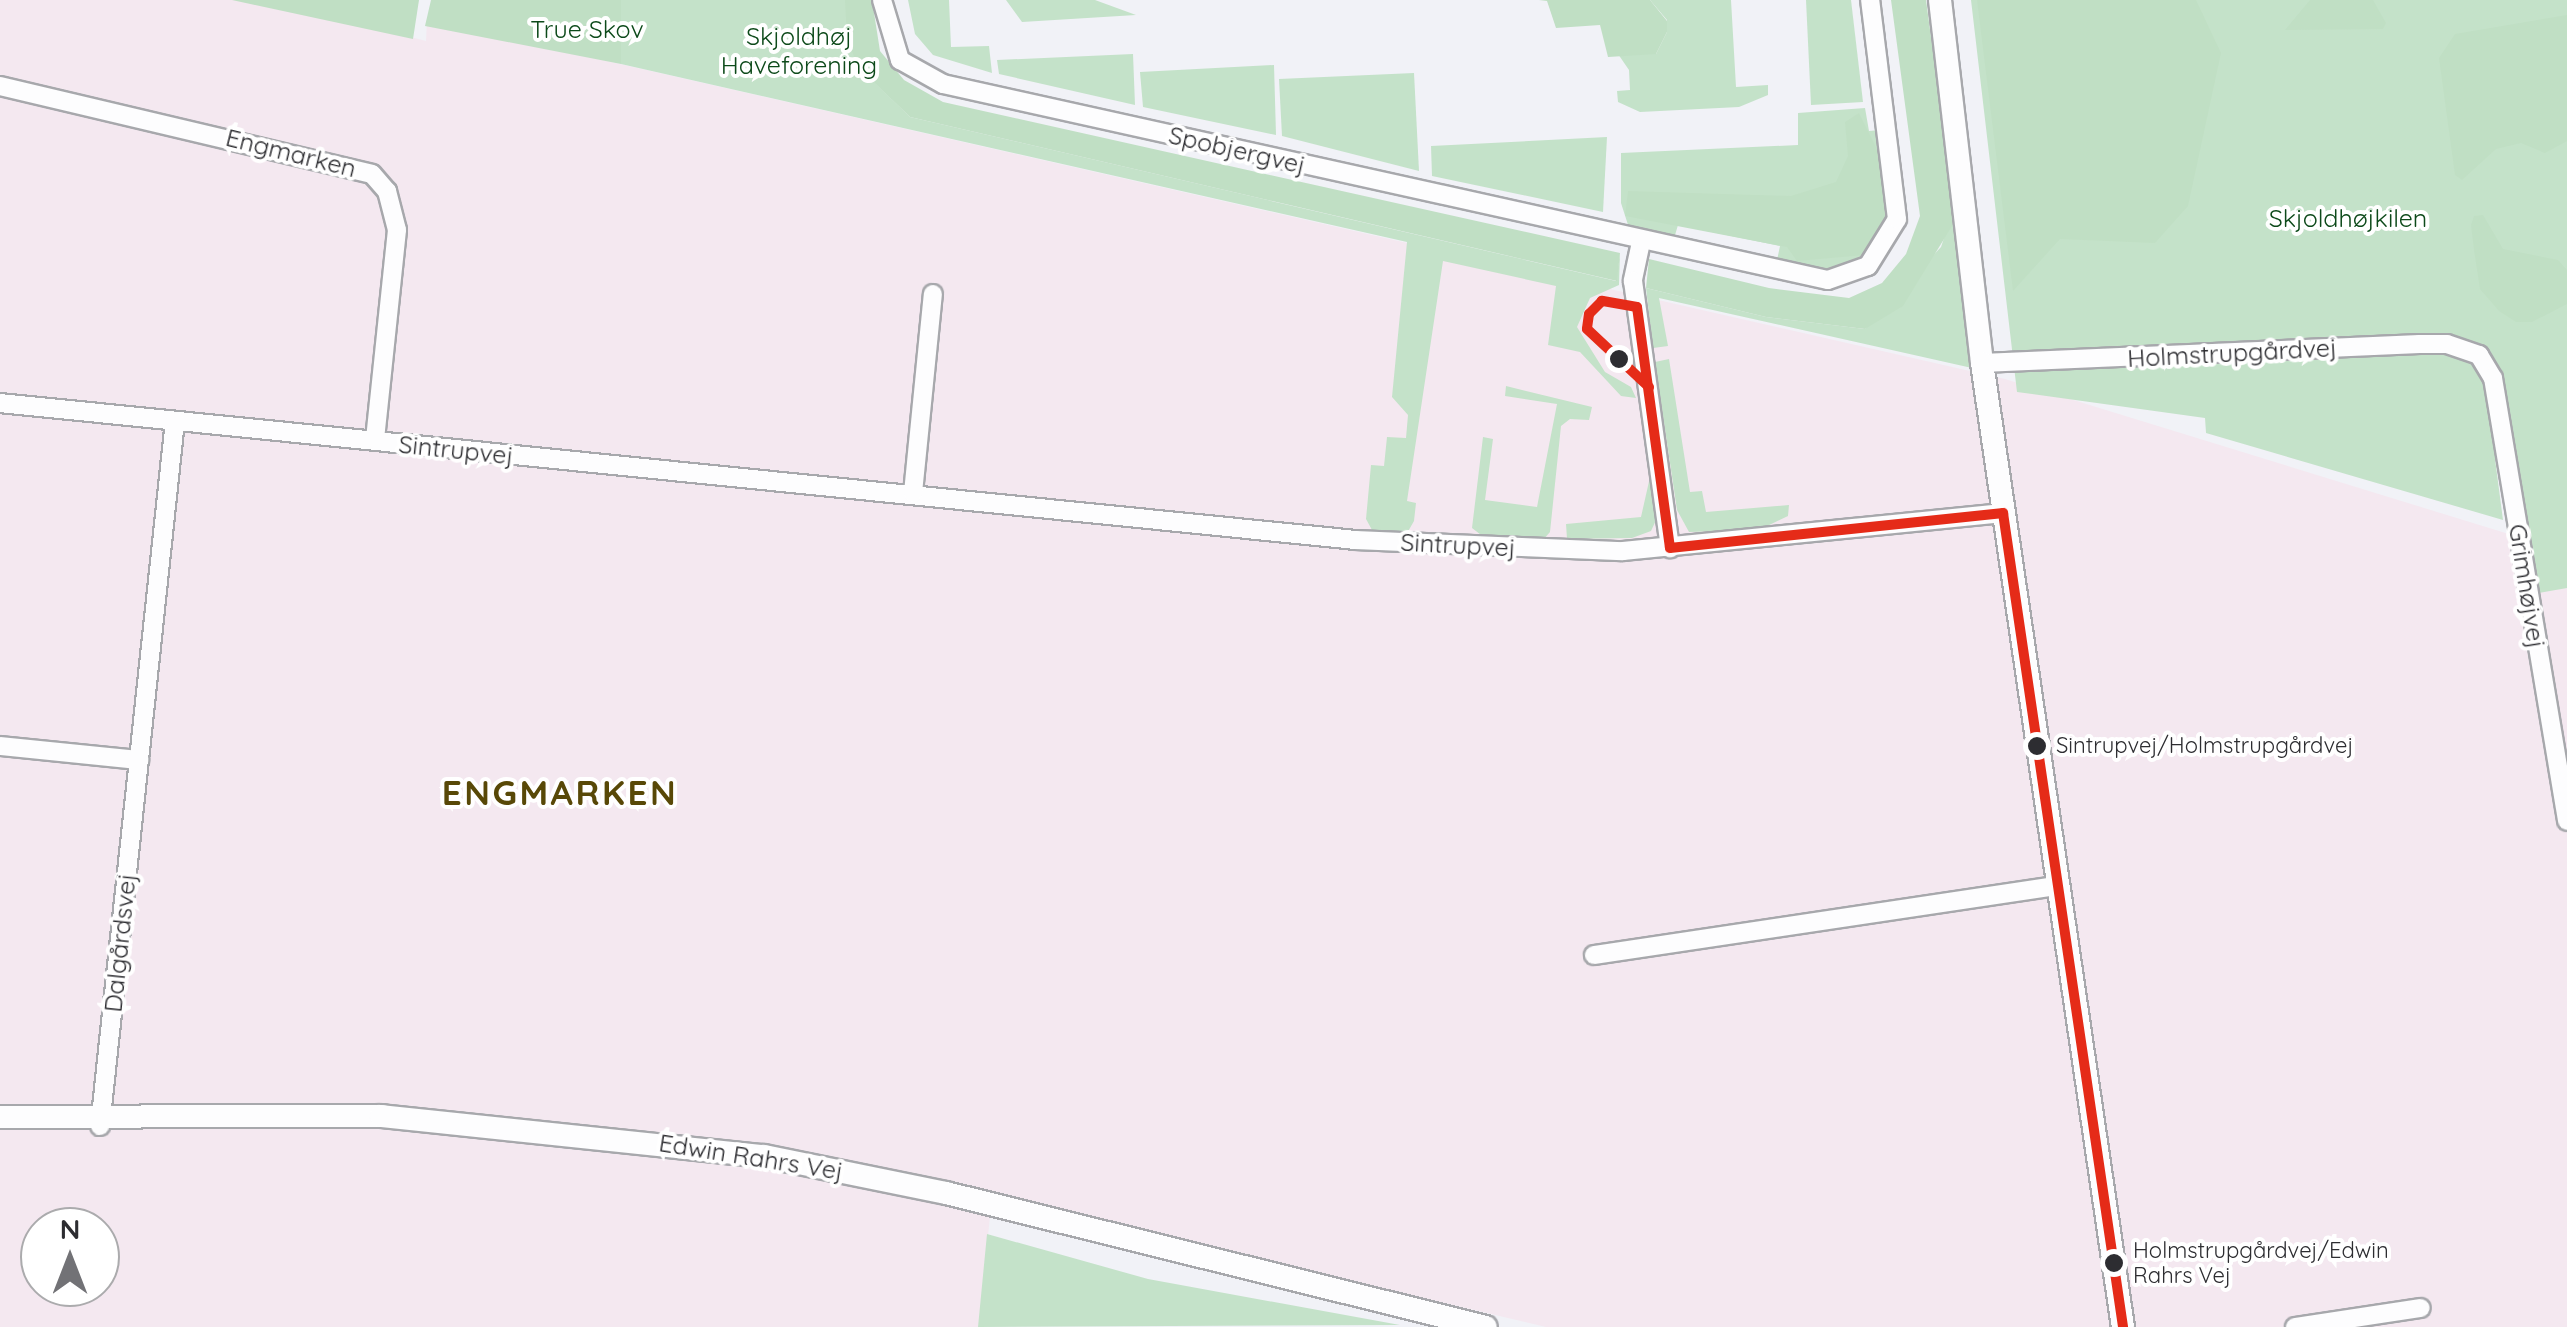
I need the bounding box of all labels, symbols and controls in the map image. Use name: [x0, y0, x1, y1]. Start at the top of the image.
park label: True Skov: [530, 14, 644, 44]
park label: Skjoldhøj Haveforening: [721, 22, 877, 81]
street label: Spobjergvej: [1166, 120, 1308, 180]
street label: Engmarken: [223, 122, 359, 184]
park label: Skjoldhøjkilen: [2269, 203, 2427, 233]
street label: Holmstrupgårdvej: [2127, 333, 2337, 373]
unlabelled marker: [1609, 349, 1629, 369]
street label: Sintrupvej: [397, 429, 515, 471]
street label: Grimhøjvej: [2502, 522, 2552, 650]
street label: Sintrupvej: [1400, 527, 1516, 563]
place label: Sintrupvej/Holmstrupgårdvej: [2056, 733, 2353, 759]
marker: Sintrupvej/Holmstrupgårdvej: [2027, 736, 2047, 756]
district label: ENGMARKEN: [442, 771, 678, 813]
street label: Dalgårdsvej: [98, 872, 142, 1014]
street label: Edwin Rahrs Vej: [657, 1128, 845, 1186]
north arrow: [20, 1207, 120, 1307]
text: N: [60, 1211, 80, 1246]
place label: Holmstrupgårdvej/Edwin Rahrs Vej: [2133, 1237, 2389, 1288]
marker: Holmstrupgårdvej/Edwin Rahrs Vej: [2104, 1253, 2124, 1273]

